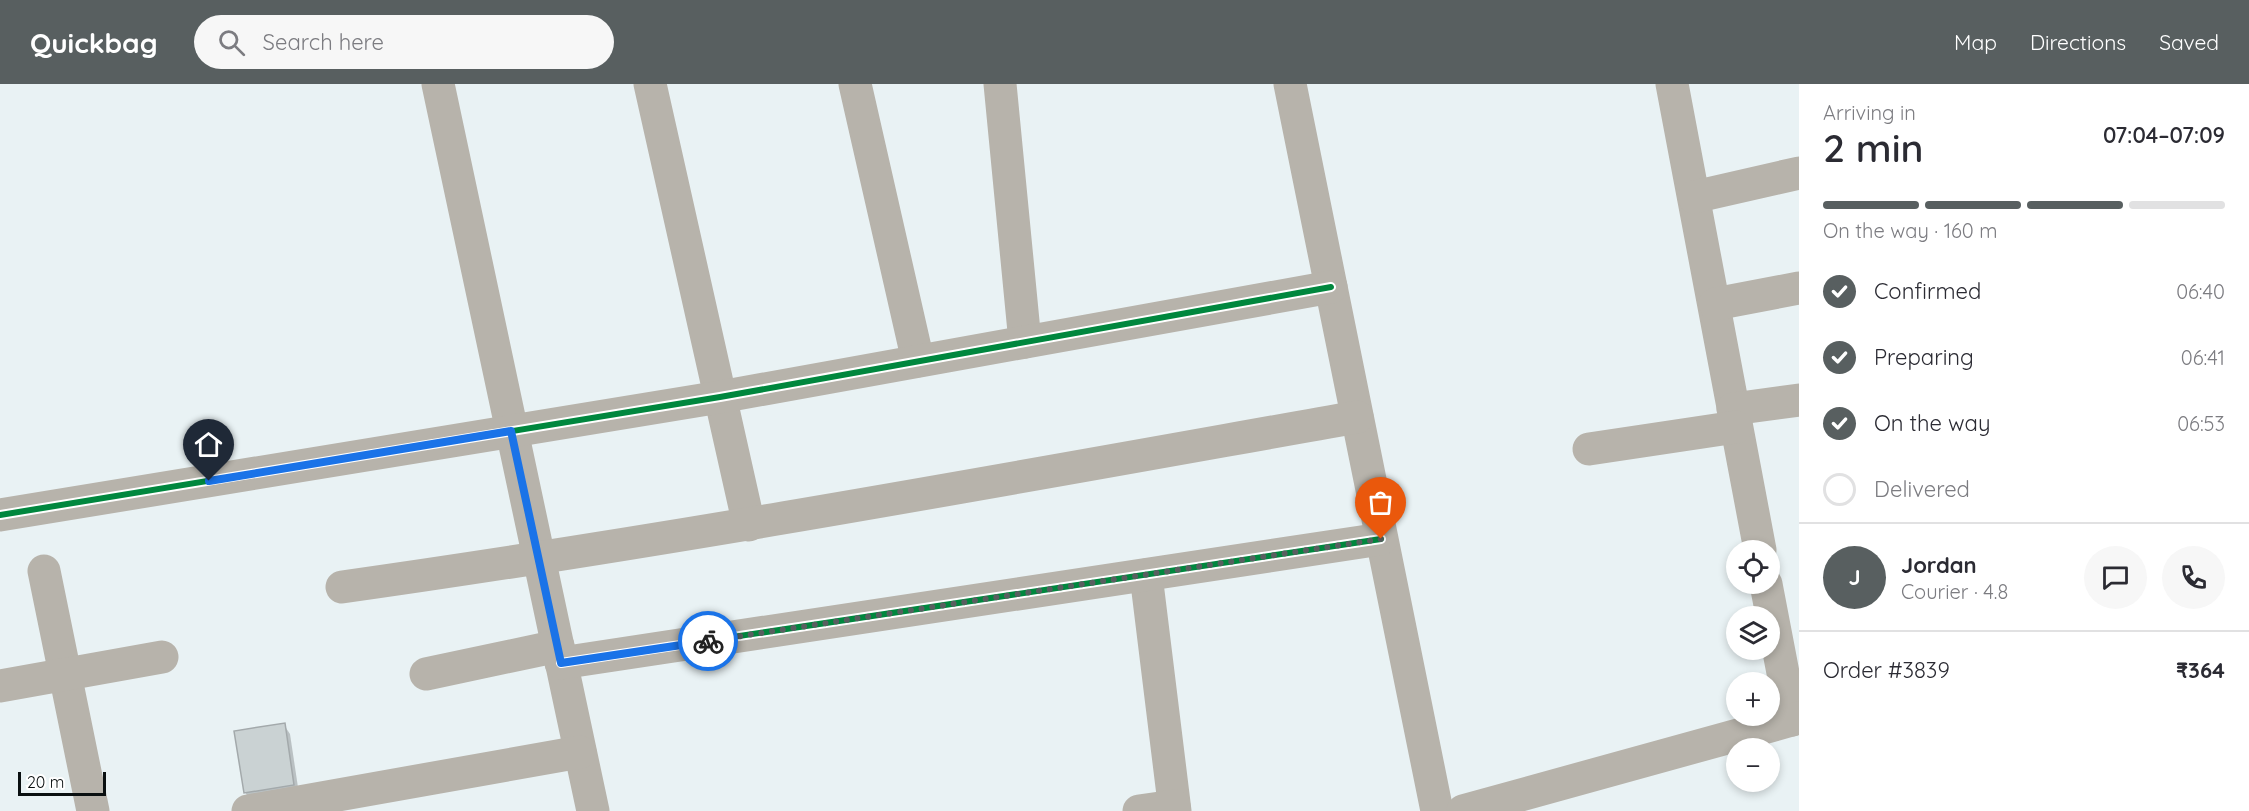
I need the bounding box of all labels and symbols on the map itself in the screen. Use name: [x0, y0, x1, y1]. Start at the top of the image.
pin: [183, 419, 234, 481]
pin: [1355, 477, 1406, 539]
courier: [678, 611, 738, 671]
scale bar: [18, 769, 106, 796]

